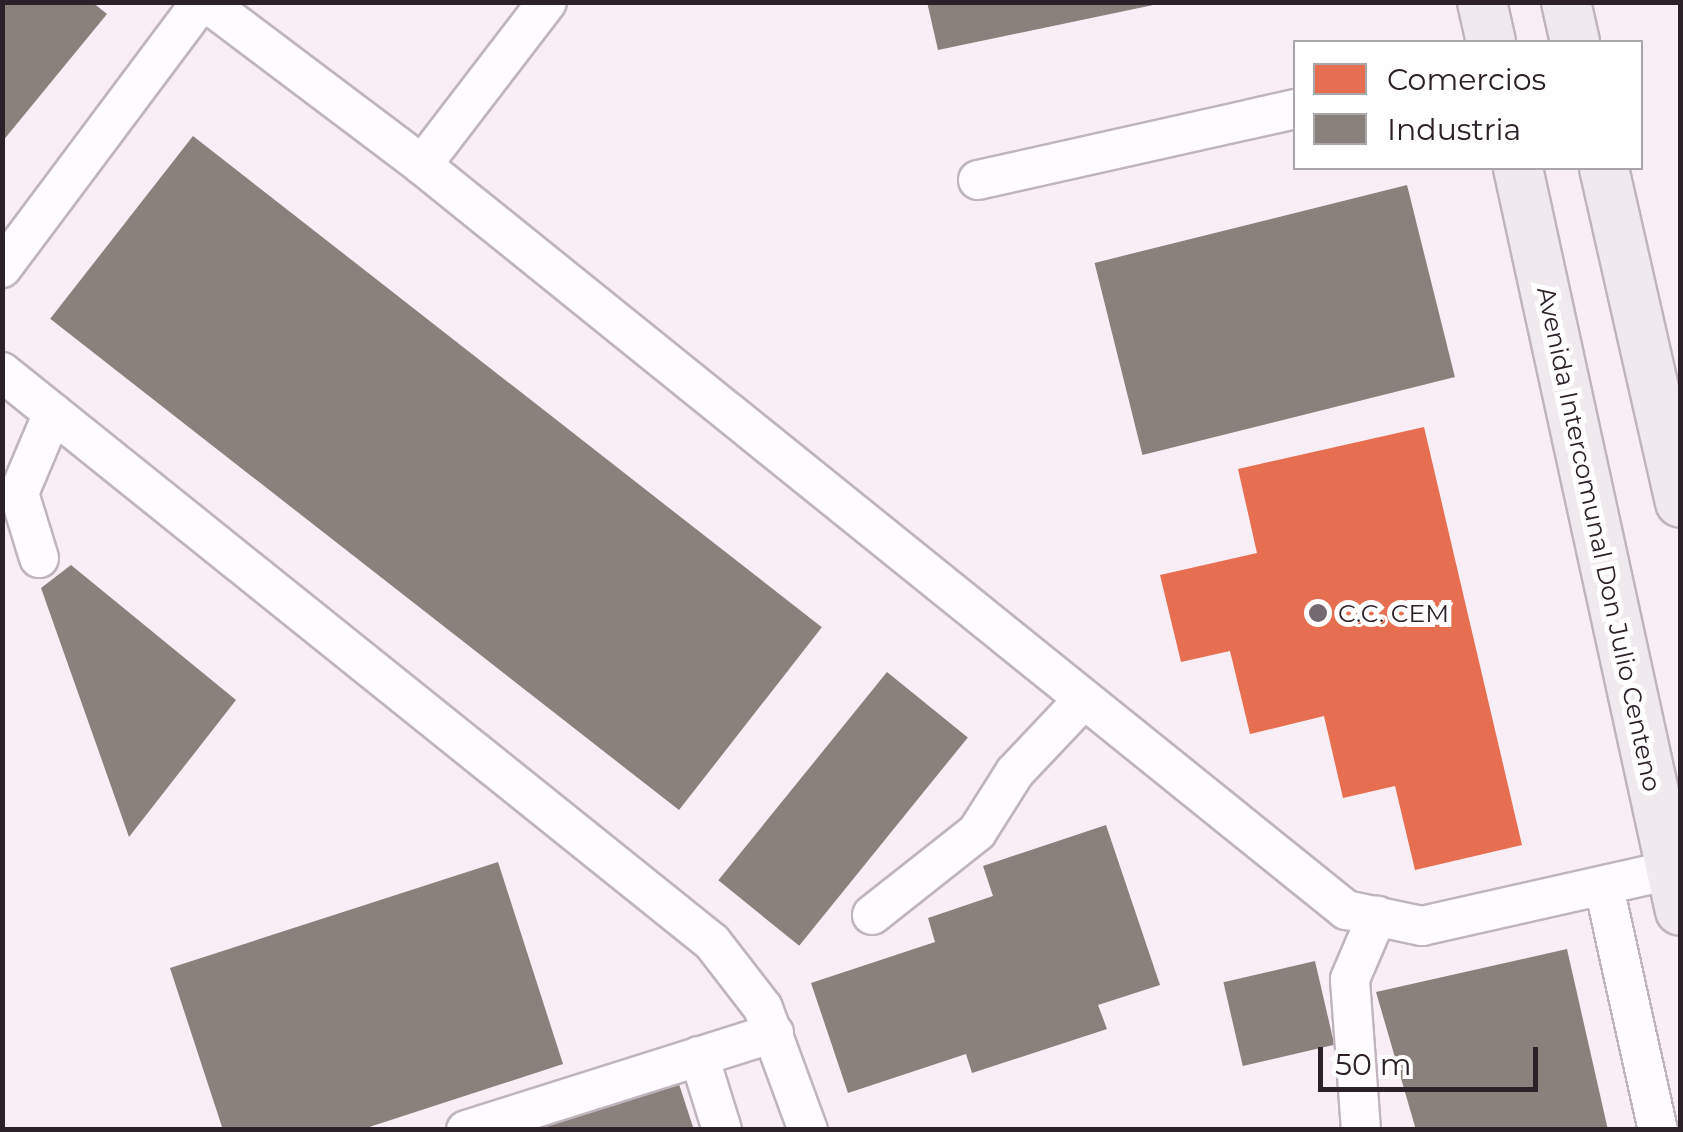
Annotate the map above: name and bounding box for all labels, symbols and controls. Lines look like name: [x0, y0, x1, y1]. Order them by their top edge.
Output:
legend: [1293, 40, 1643, 170]
text: Comercios: [1387, 61, 1546, 98]
text: Industria: [1387, 111, 1521, 148]
street label: Avenida Intercomunal Don Julio Centeno: [1531, 284, 1667, 794]
place label: C.C. CEM: [1338, 598, 1449, 628]
marker: C.C. CEM: [1307, 602, 1329, 624]
scale bar: [1323, 1027, 1543, 1089]
text: 50 m: [1335, 1046, 1412, 1083]

